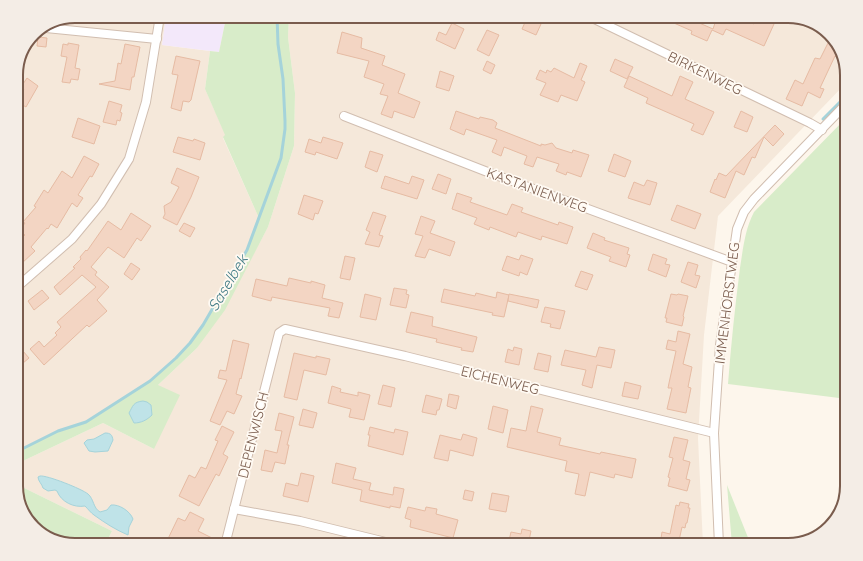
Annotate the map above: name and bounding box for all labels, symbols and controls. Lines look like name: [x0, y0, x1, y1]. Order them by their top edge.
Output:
street label: BIRKENWEG: [665, 47, 745, 99]
street label: KASTANIENWEG: [484, 163, 590, 217]
street label: IMMENHORSTWEG: [711, 241, 743, 365]
water label: Saselbek: [203, 250, 253, 314]
street label: EICHENWEG: [459, 362, 541, 398]
street label: DEPENWISCH: [234, 390, 272, 480]

